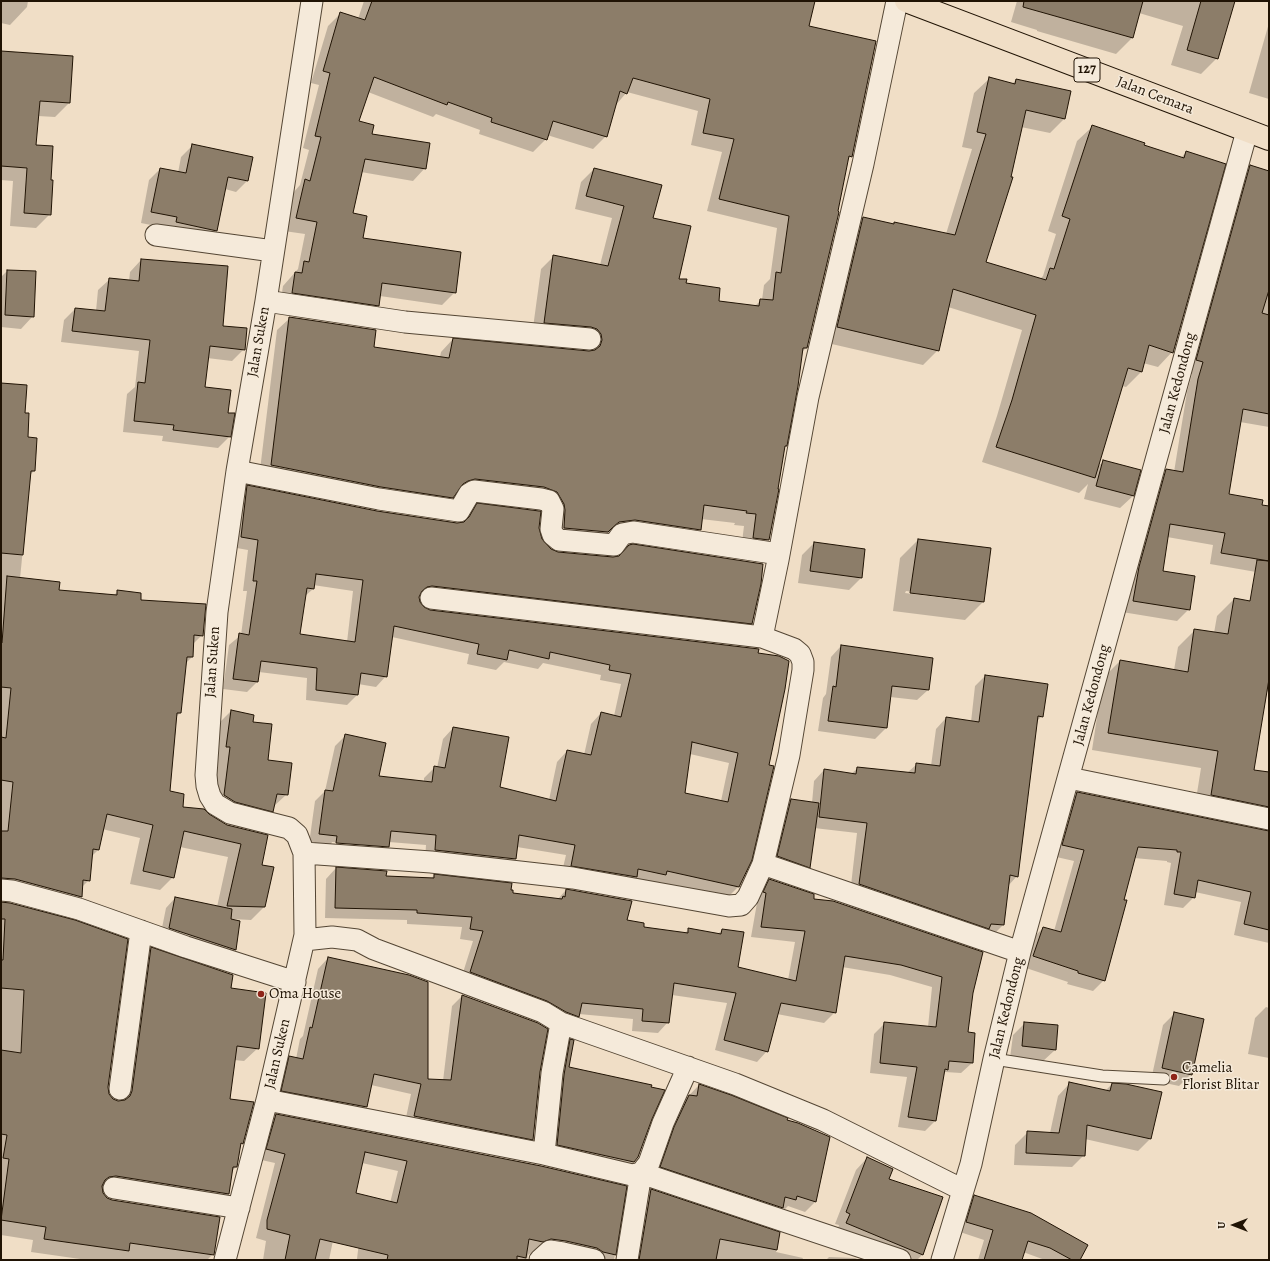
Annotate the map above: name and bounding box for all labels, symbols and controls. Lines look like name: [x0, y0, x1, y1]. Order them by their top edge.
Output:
road number: 127: [1074, 58, 1100, 82]
street label: Jalan Cemara: [1114, 73, 1196, 119]
street label: Jalan Suken: [244, 305, 274, 379]
street label: Jalan Kedondong: [1156, 330, 1200, 436]
street label: Jalan Suken: [202, 626, 224, 698]
street label: Jalan Kedondong: [1070, 642, 1114, 748]
street label: Jalan Kedondong: [986, 955, 1028, 1061]
place label: Oma House: [269, 985, 341, 1003]
marker: Oma House: [256, 989, 266, 999]
street label: Jalan Suken: [261, 1017, 295, 1091]
place label: Camelia Florist Blitar: [1182, 1059, 1259, 1094]
marker: Camelia Florist Blitar: [1169, 1072, 1179, 1082]
north arrow: [1214, 1205, 1254, 1245]
text: U: [1214, 1221, 1229, 1229]

